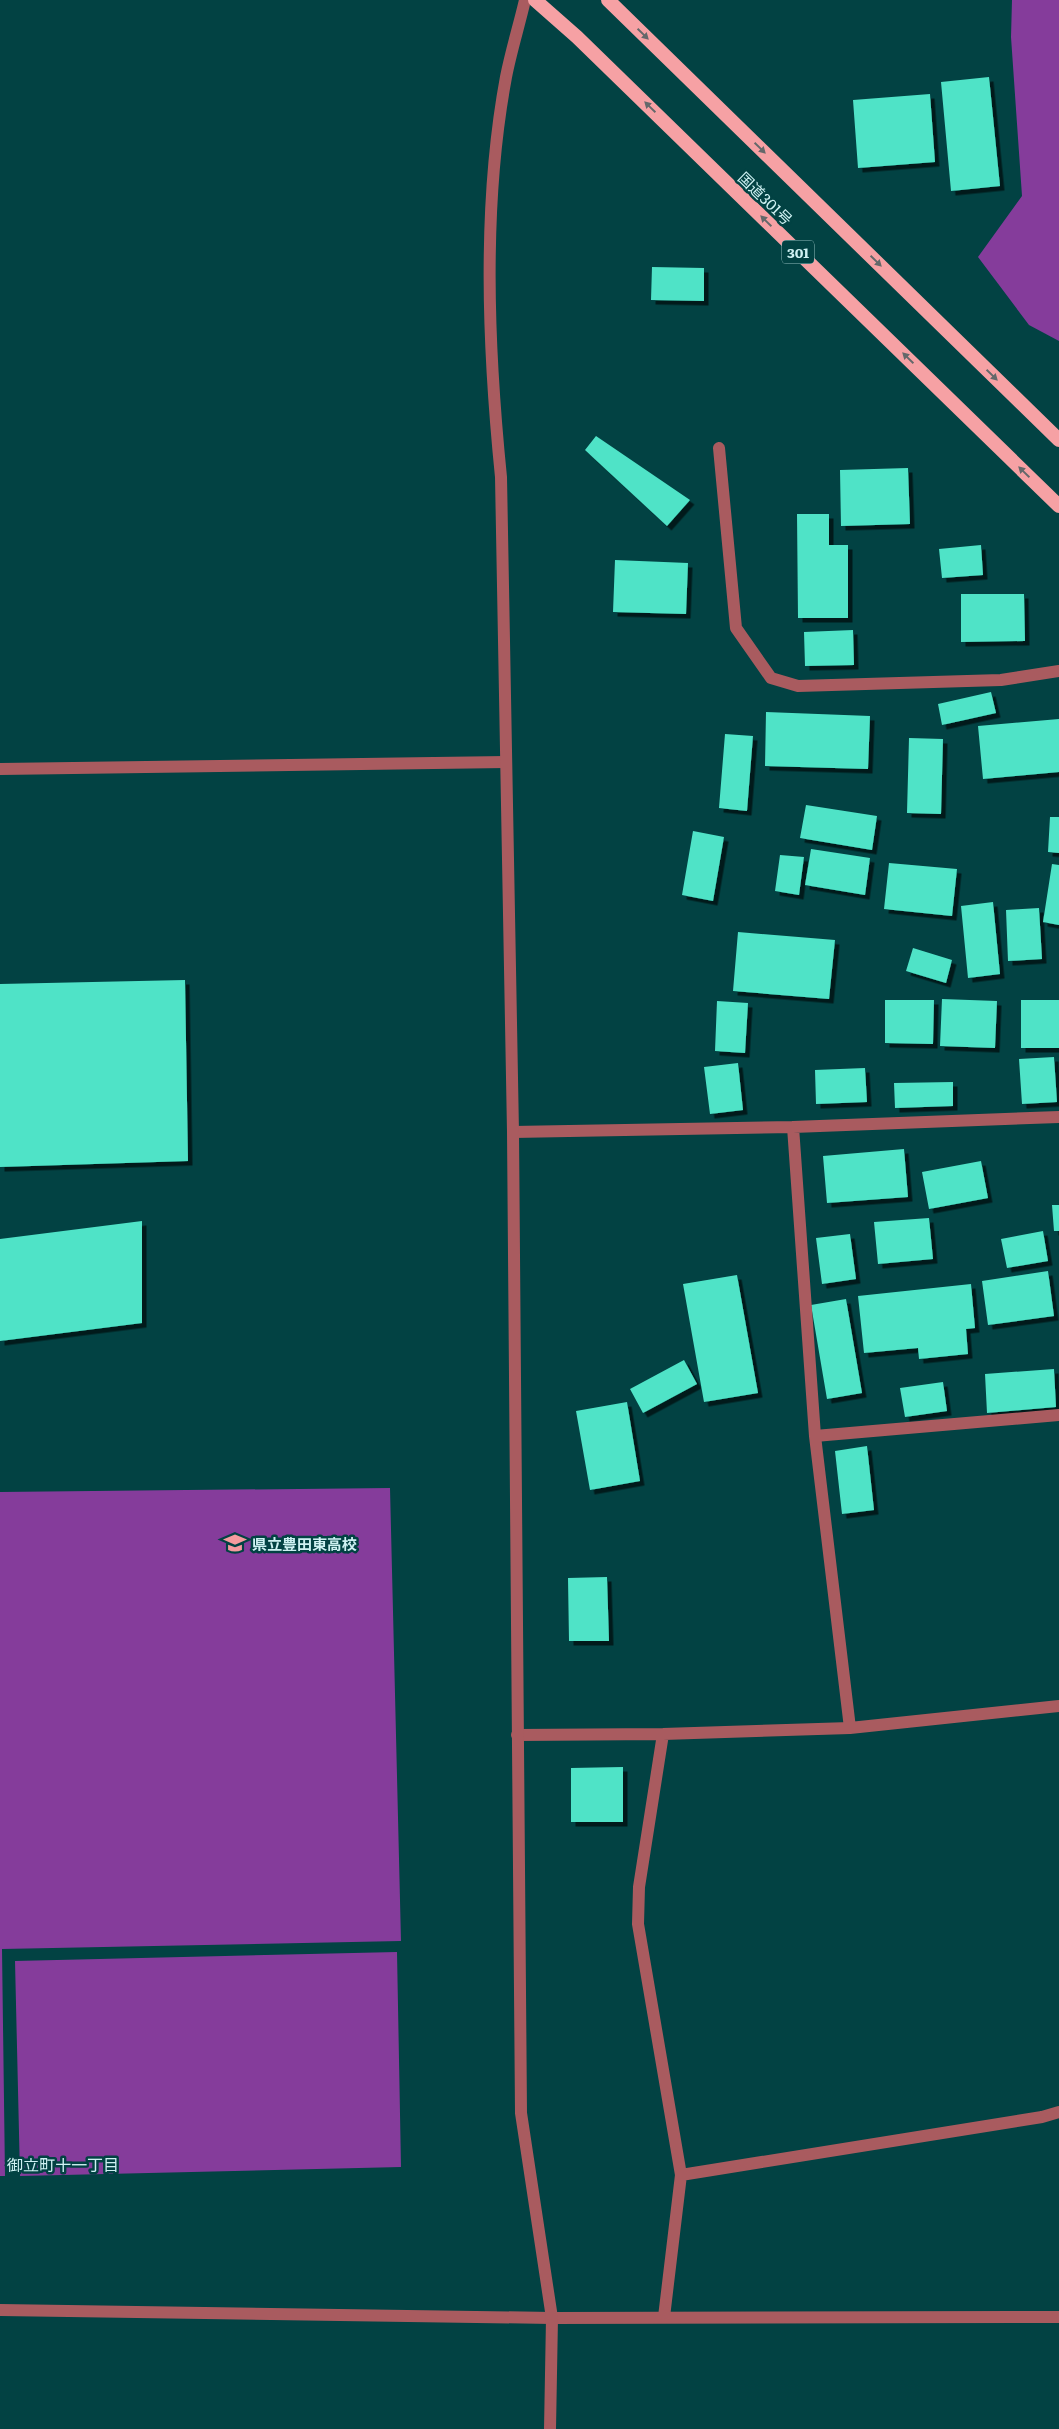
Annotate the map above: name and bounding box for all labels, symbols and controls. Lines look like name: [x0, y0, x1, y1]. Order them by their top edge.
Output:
one-way arrow: [637, 28, 649, 40]
one-way arrow: [644, 101, 656, 113]
one-way arrow: [753, 142, 765, 154]
street label: 国道301号: [734, 166, 798, 230]
one-way arrow: [760, 215, 772, 227]
road number: 301: [782, 240, 814, 264]
one-way arrow: [870, 255, 882, 267]
one-way arrow: [902, 352, 914, 364]
one-way arrow: [986, 369, 998, 381]
one-way arrow: [1018, 466, 1030, 478]
school or university icon: 県立豊田東高校: [222, 1530, 248, 1556]
place label: 県立豊田東高校: [252, 1532, 357, 1555]
district label: 御立町十一丁目: [7, 2152, 119, 2176]

